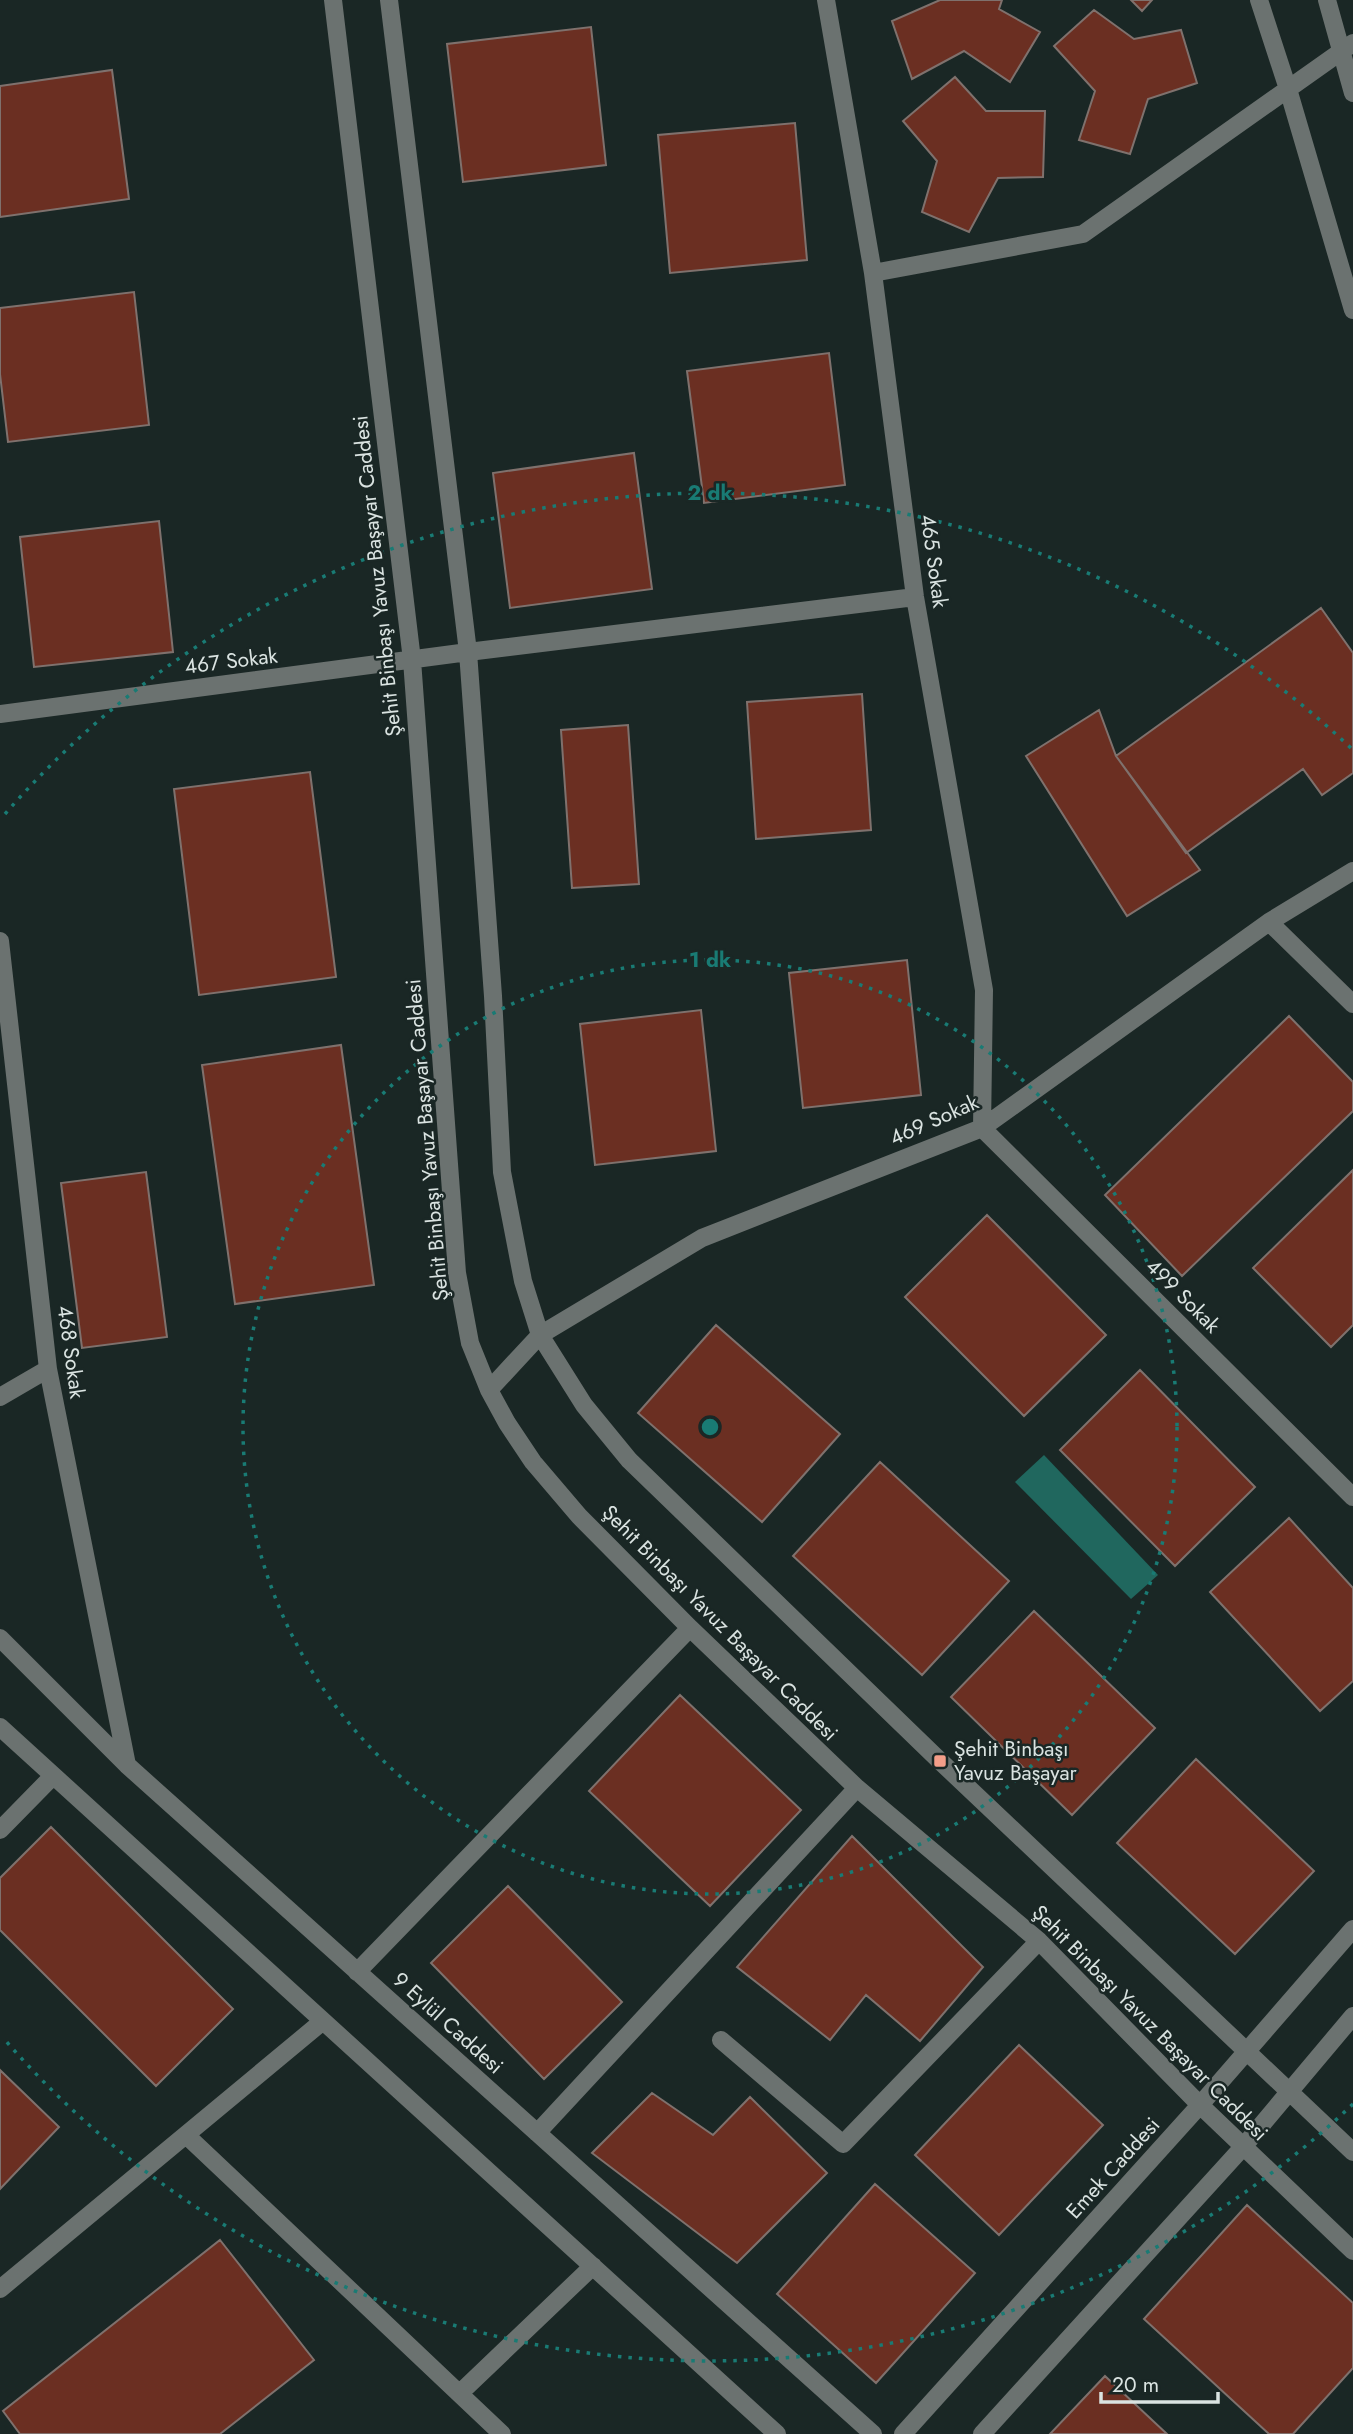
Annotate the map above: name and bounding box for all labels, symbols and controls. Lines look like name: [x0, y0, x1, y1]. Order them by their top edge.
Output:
street label: Şehit Binbaşı Yavuz Başayar Caddesi: [345, 414, 409, 738]
text: 2 dk: [687, 478, 733, 508]
street label: 465 Sokak: [913, 512, 956, 610]
street label: 467 Sokak: [183, 640, 280, 682]
text: 1 dk: [689, 945, 731, 975]
street label: Şehit Binbaşı Yavuz Başayar Caddesi: [398, 978, 456, 1302]
street label: 469 Sokak: [885, 1087, 984, 1153]
street label: 499 Sokak: [1139, 1252, 1227, 1340]
street label: 468 Sokak: [50, 1304, 92, 1401]
centre of rings: [698, 1415, 722, 1439]
street label: Şehit Binbaşı Yavuz Başayar Caddesi: [595, 1498, 845, 1748]
place label: Şehit Binbaşı Yavuz Başayar: [954, 1734, 1078, 1788]
marker: Şehit Binbaşı Yavuz Başayar: [932, 1753, 948, 1769]
street label: Şehit Binbaşı Yavuz Başayar Caddesi: [1025, 1898, 1275, 2148]
street label: 9 Eylül Caddesi: [386, 1965, 510, 2081]
street label: Emek Caddesi: [1059, 2111, 1167, 2225]
scale bar: [1101, 2360, 1218, 2404]
text: 20 m: [1112, 2370, 1159, 2400]

